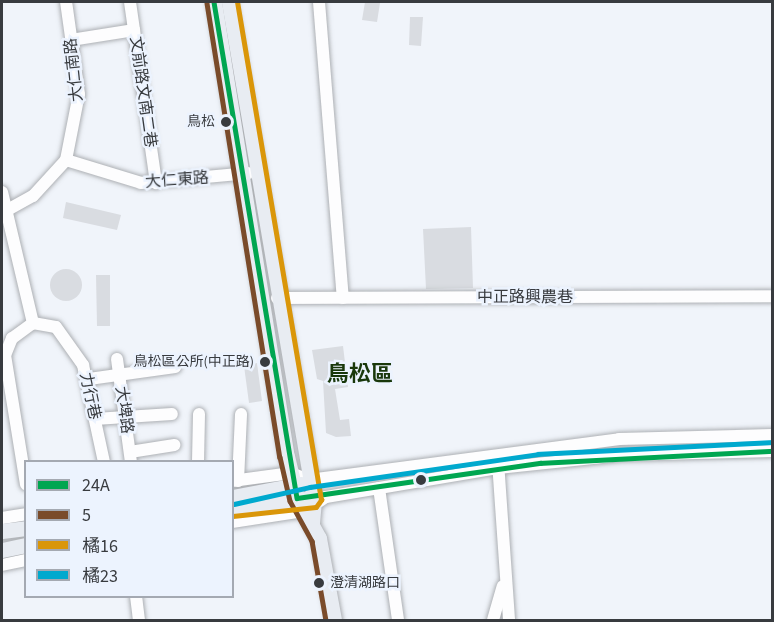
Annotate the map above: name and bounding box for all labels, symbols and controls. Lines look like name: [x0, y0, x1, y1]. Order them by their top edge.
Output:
street label: 文前路文南二巷: [126, 35, 160, 149]
street label: 大仁南路: [61, 37, 87, 103]
place label: 鳥松: [187, 114, 215, 130]
marker: 鳥松: [220, 116, 232, 128]
street label: 大仁東路: [144, 168, 210, 192]
street label: 中正路興農巷: [477, 287, 573, 307]
place label: 鳥松區公所(中正路): [134, 354, 254, 370]
marker: 鳥松區公所(中正路): [259, 356, 271, 368]
district label: 鳥松區: [327, 362, 393, 388]
street label: 力行巷: [76, 371, 104, 421]
street label: 大埤路: [111, 385, 137, 435]
legend: [24, 460, 234, 598]
text: 24A: [82, 473, 110, 498]
unlabelled marker: [415, 474, 427, 486]
text: 5: [82, 503, 91, 528]
text: 橘16: [82, 534, 118, 559]
text: 橘23: [82, 564, 118, 589]
place label: 澄清湖路口: [330, 575, 400, 591]
marker: 澄清湖路口: [313, 577, 325, 589]

